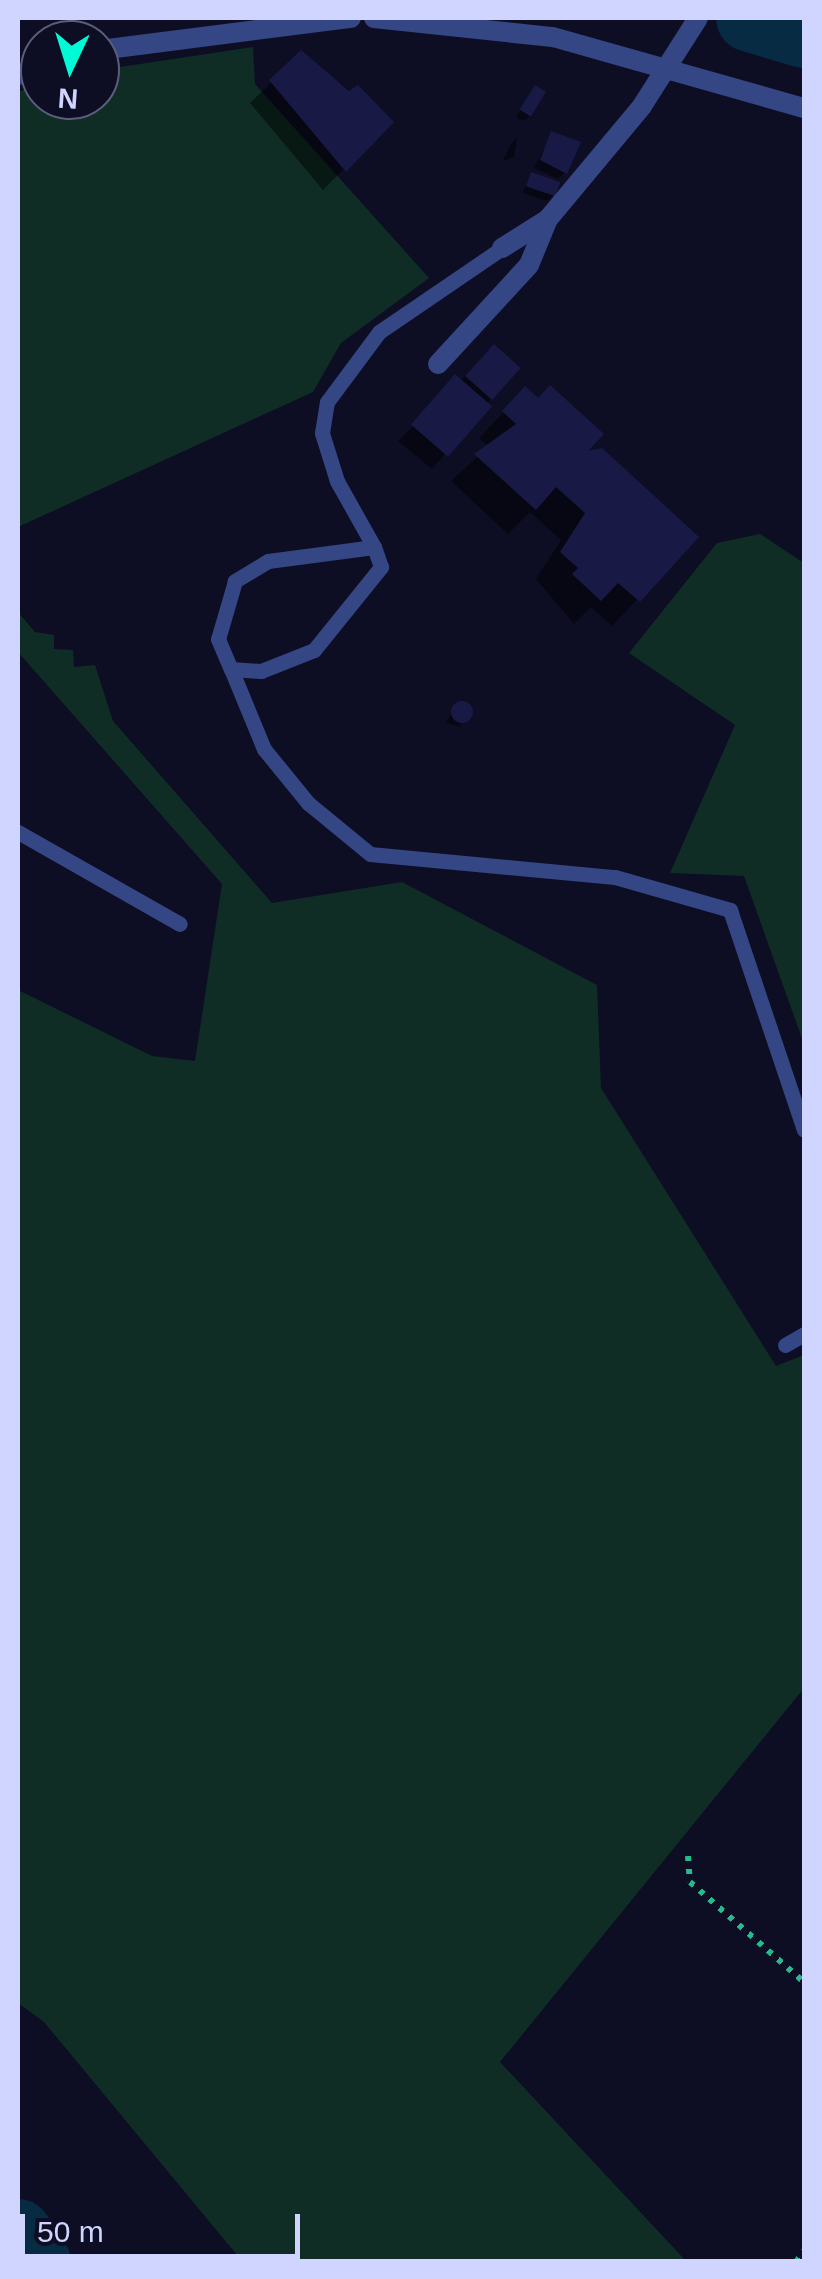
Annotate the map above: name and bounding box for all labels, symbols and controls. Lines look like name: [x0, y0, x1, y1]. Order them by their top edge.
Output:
north arrow: [20, 20, 120, 120]
text: N: [57, 82, 79, 115]
scale bar: [25, 2194, 305, 2256]
text: 50 m: [37, 2215, 104, 2248]

